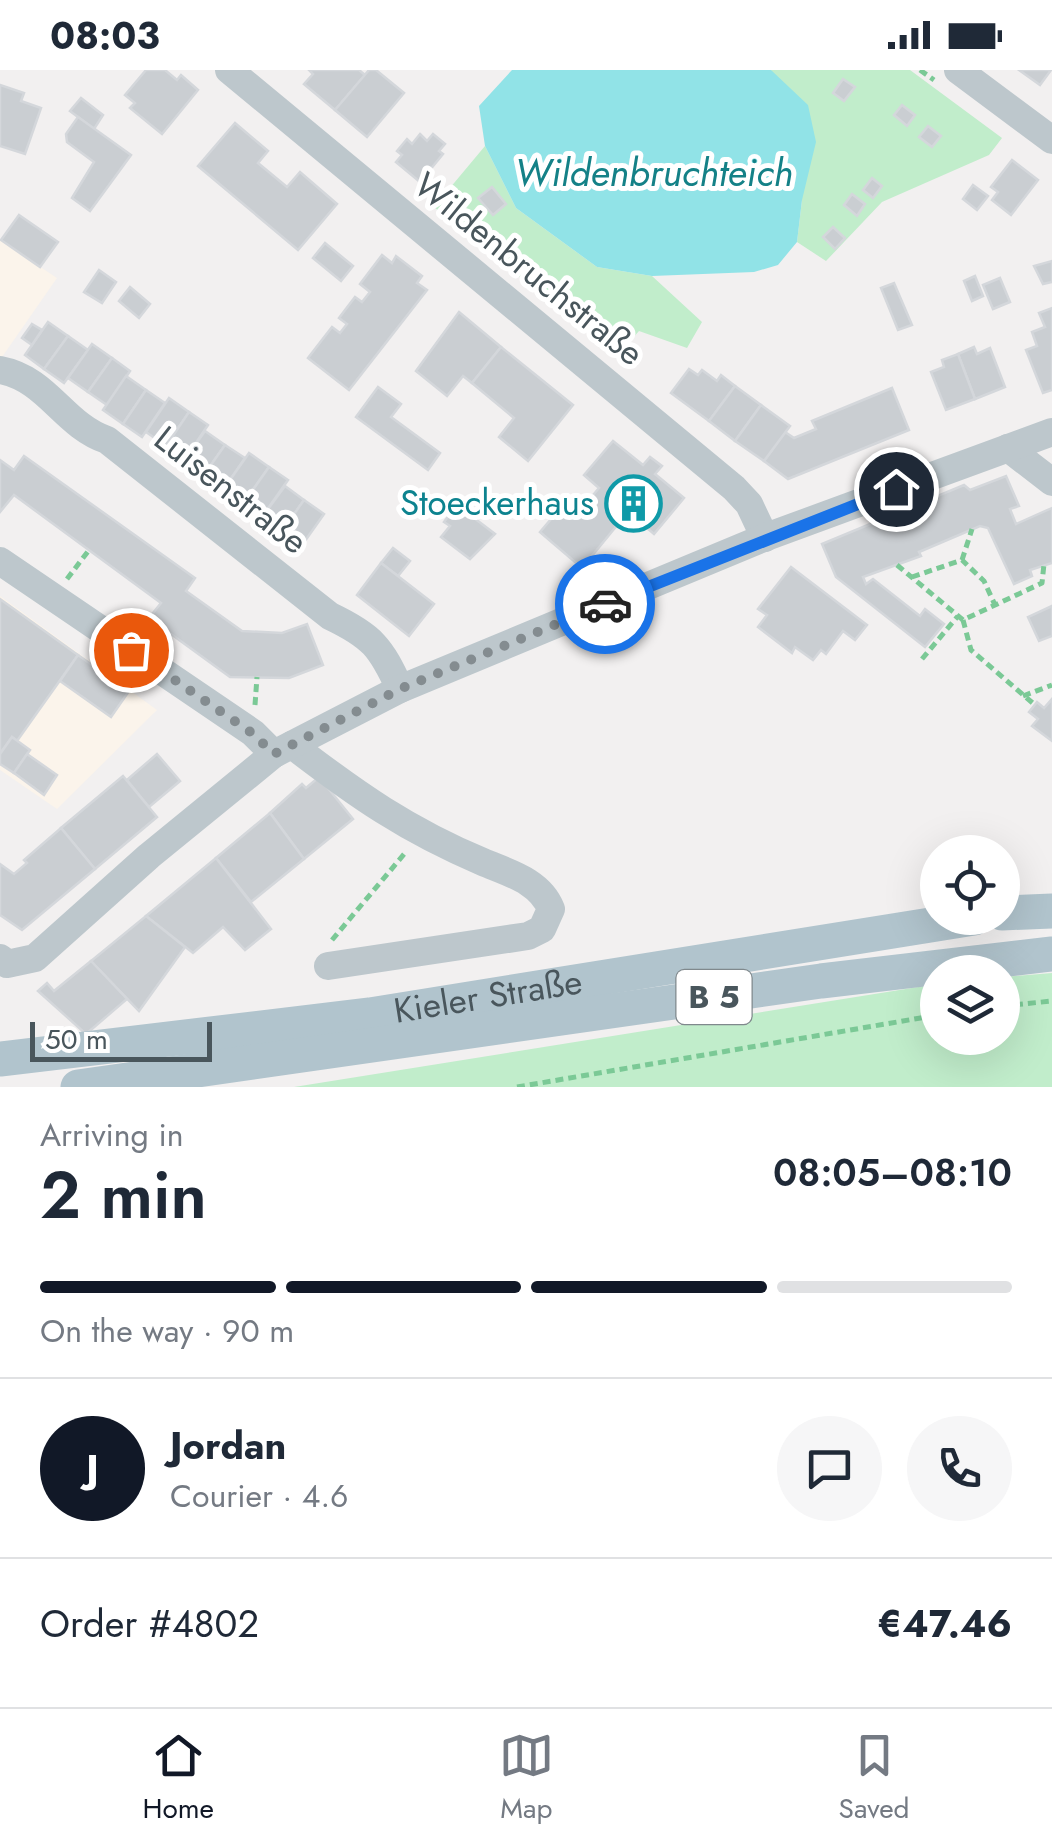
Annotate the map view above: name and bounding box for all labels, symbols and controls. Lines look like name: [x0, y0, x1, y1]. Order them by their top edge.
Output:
text: 08:03: [50, 8, 160, 63]
water label: Wildenbruchteich: [515, 145, 793, 200]
street label: Wildenbruchstraße: [403, 161, 655, 377]
street label: Luisenstraße: [144, 414, 318, 566]
pin: [854, 447, 939, 532]
icon: home: [869, 462, 924, 517]
building icon: Stoeckerhaus: [603, 473, 663, 533]
place label: Stoeckerhaus: [400, 478, 594, 528]
courier: [555, 554, 655, 654]
icon: car: [578, 577, 633, 632]
pin: [89, 608, 174, 693]
icon: bag: [104, 623, 159, 678]
map controls: [920, 835, 1020, 1055]
button: locate: [920, 835, 1020, 935]
button: layers: [920, 955, 1020, 1055]
street label: Kieler Straße: [390, 956, 586, 1036]
road number: B 5: [676, 970, 752, 1024]
scale bar: [30, 1017, 212, 1061]
text: 50 m: [45, 1019, 108, 1060]
text: Arriving in: [40, 1112, 184, 1158]
text: 08:05–08:10: [773, 1145, 1012, 1200]
text: 2 min: [40, 1148, 207, 1242]
text: On the way · 90 m: [40, 1308, 294, 1354]
button: chat: [777, 1416, 882, 1521]
button: phone: [907, 1416, 1012, 1521]
text: Jordan: [170, 1418, 286, 1473]
text: J: [86, 1441, 99, 1496]
text: Courier · 4.6: [170, 1473, 348, 1519]
text: Order #4802: [40, 1596, 259, 1651]
text: €47.46: [877, 1596, 1012, 1651]
tab: Home: [142, 1728, 214, 1829]
tab: Map: [499, 1728, 554, 1829]
tab: Saved: [839, 1728, 910, 1829]

